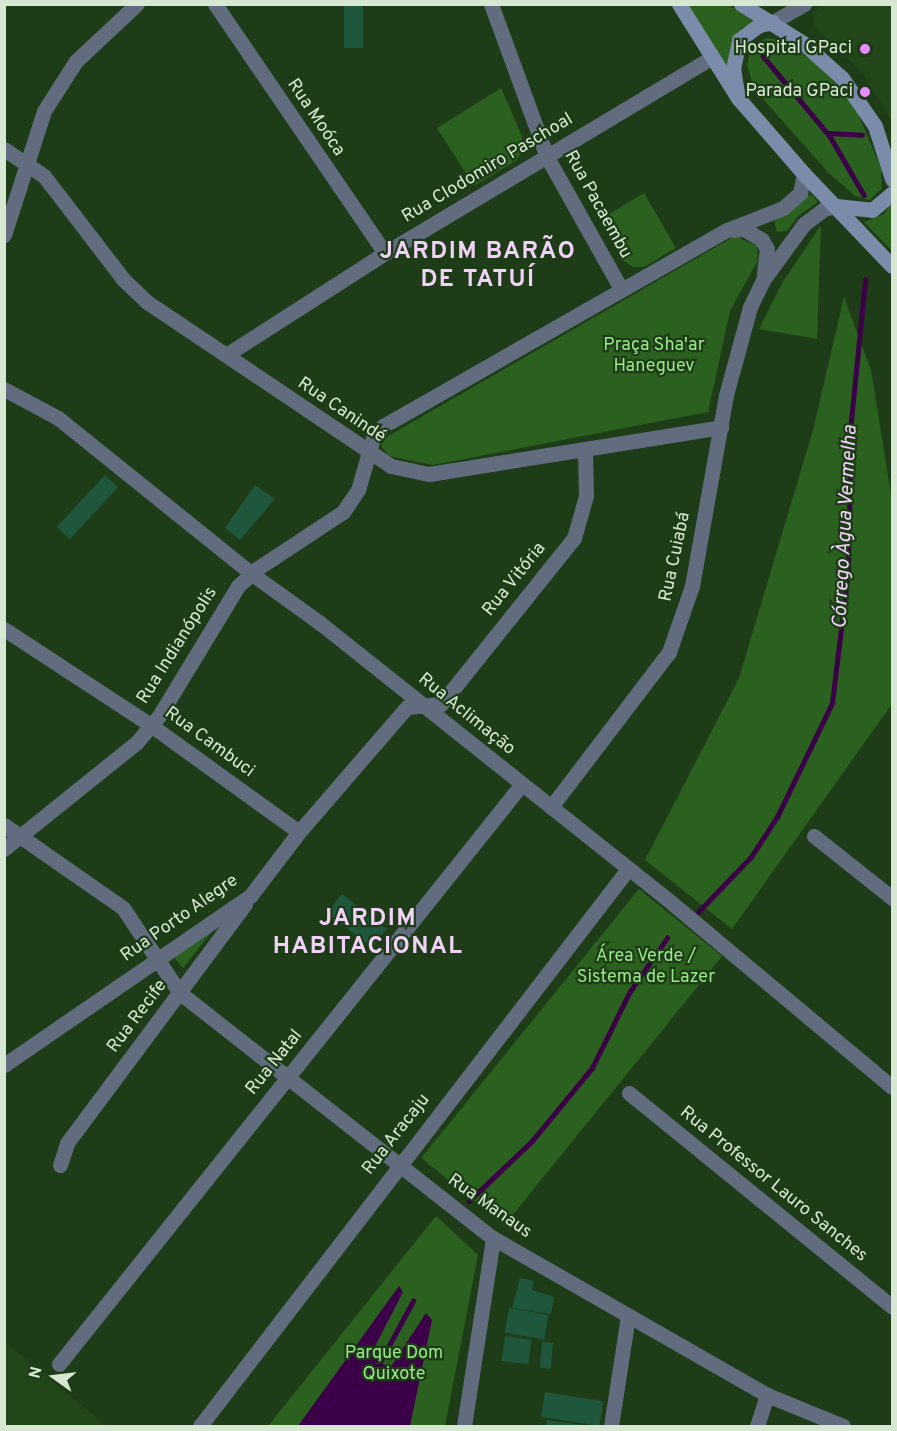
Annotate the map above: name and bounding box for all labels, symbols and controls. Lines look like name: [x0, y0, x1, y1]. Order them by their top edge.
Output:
place label: Hospital GPaci: [735, 38, 852, 60]
marker: Hospital GPaci: [856, 40, 874, 58]
street label: Rua Moóca: [281, 75, 349, 161]
place label: Parada GPaci: [745, 81, 853, 103]
marker: Parada GPaci: [858, 85, 872, 99]
street label: Rua Clodomiro Paschoal: [399, 109, 577, 229]
street label: Rua Pacaembu: [558, 147, 636, 263]
district label: JARDIM BARÃO DE TATUÍ: [380, 239, 576, 295]
park label: Praça Sha'ar Haneguev: [603, 336, 705, 378]
street label: Rua Canindé: [293, 374, 389, 448]
water label: Córrego Àgua Vermelha: [829, 424, 863, 630]
street label: Rua Cuiabá: [656, 510, 696, 604]
street label: Rua Vitória: [478, 538, 552, 622]
street label: Rua Indianópolis: [133, 583, 223, 709]
street label: Rua Aclimação: [413, 669, 519, 761]
street label: Rua Cambuci: [160, 703, 258, 783]
street label: Rua Porto Alegre: [117, 870, 243, 968]
district label: JARDIM HABITACIONAL: [273, 906, 463, 962]
park label: Área Verde / Sistema de Lazer: [577, 947, 715, 990]
street label: Rua Recife: [104, 976, 172, 1058]
street label: Rua Natal: [242, 1026, 308, 1100]
street label: Rua Aracaju: [358, 1090, 436, 1180]
street label: Rua Professor Lauro Sanches: [675, 1103, 871, 1267]
street label: Rua Manaus: [443, 1170, 535, 1244]
park label: Parque Dom Quixote: [345, 1344, 443, 1386]
north arrow: [24, 1347, 84, 1407]
text: N: [25, 1365, 48, 1381]

